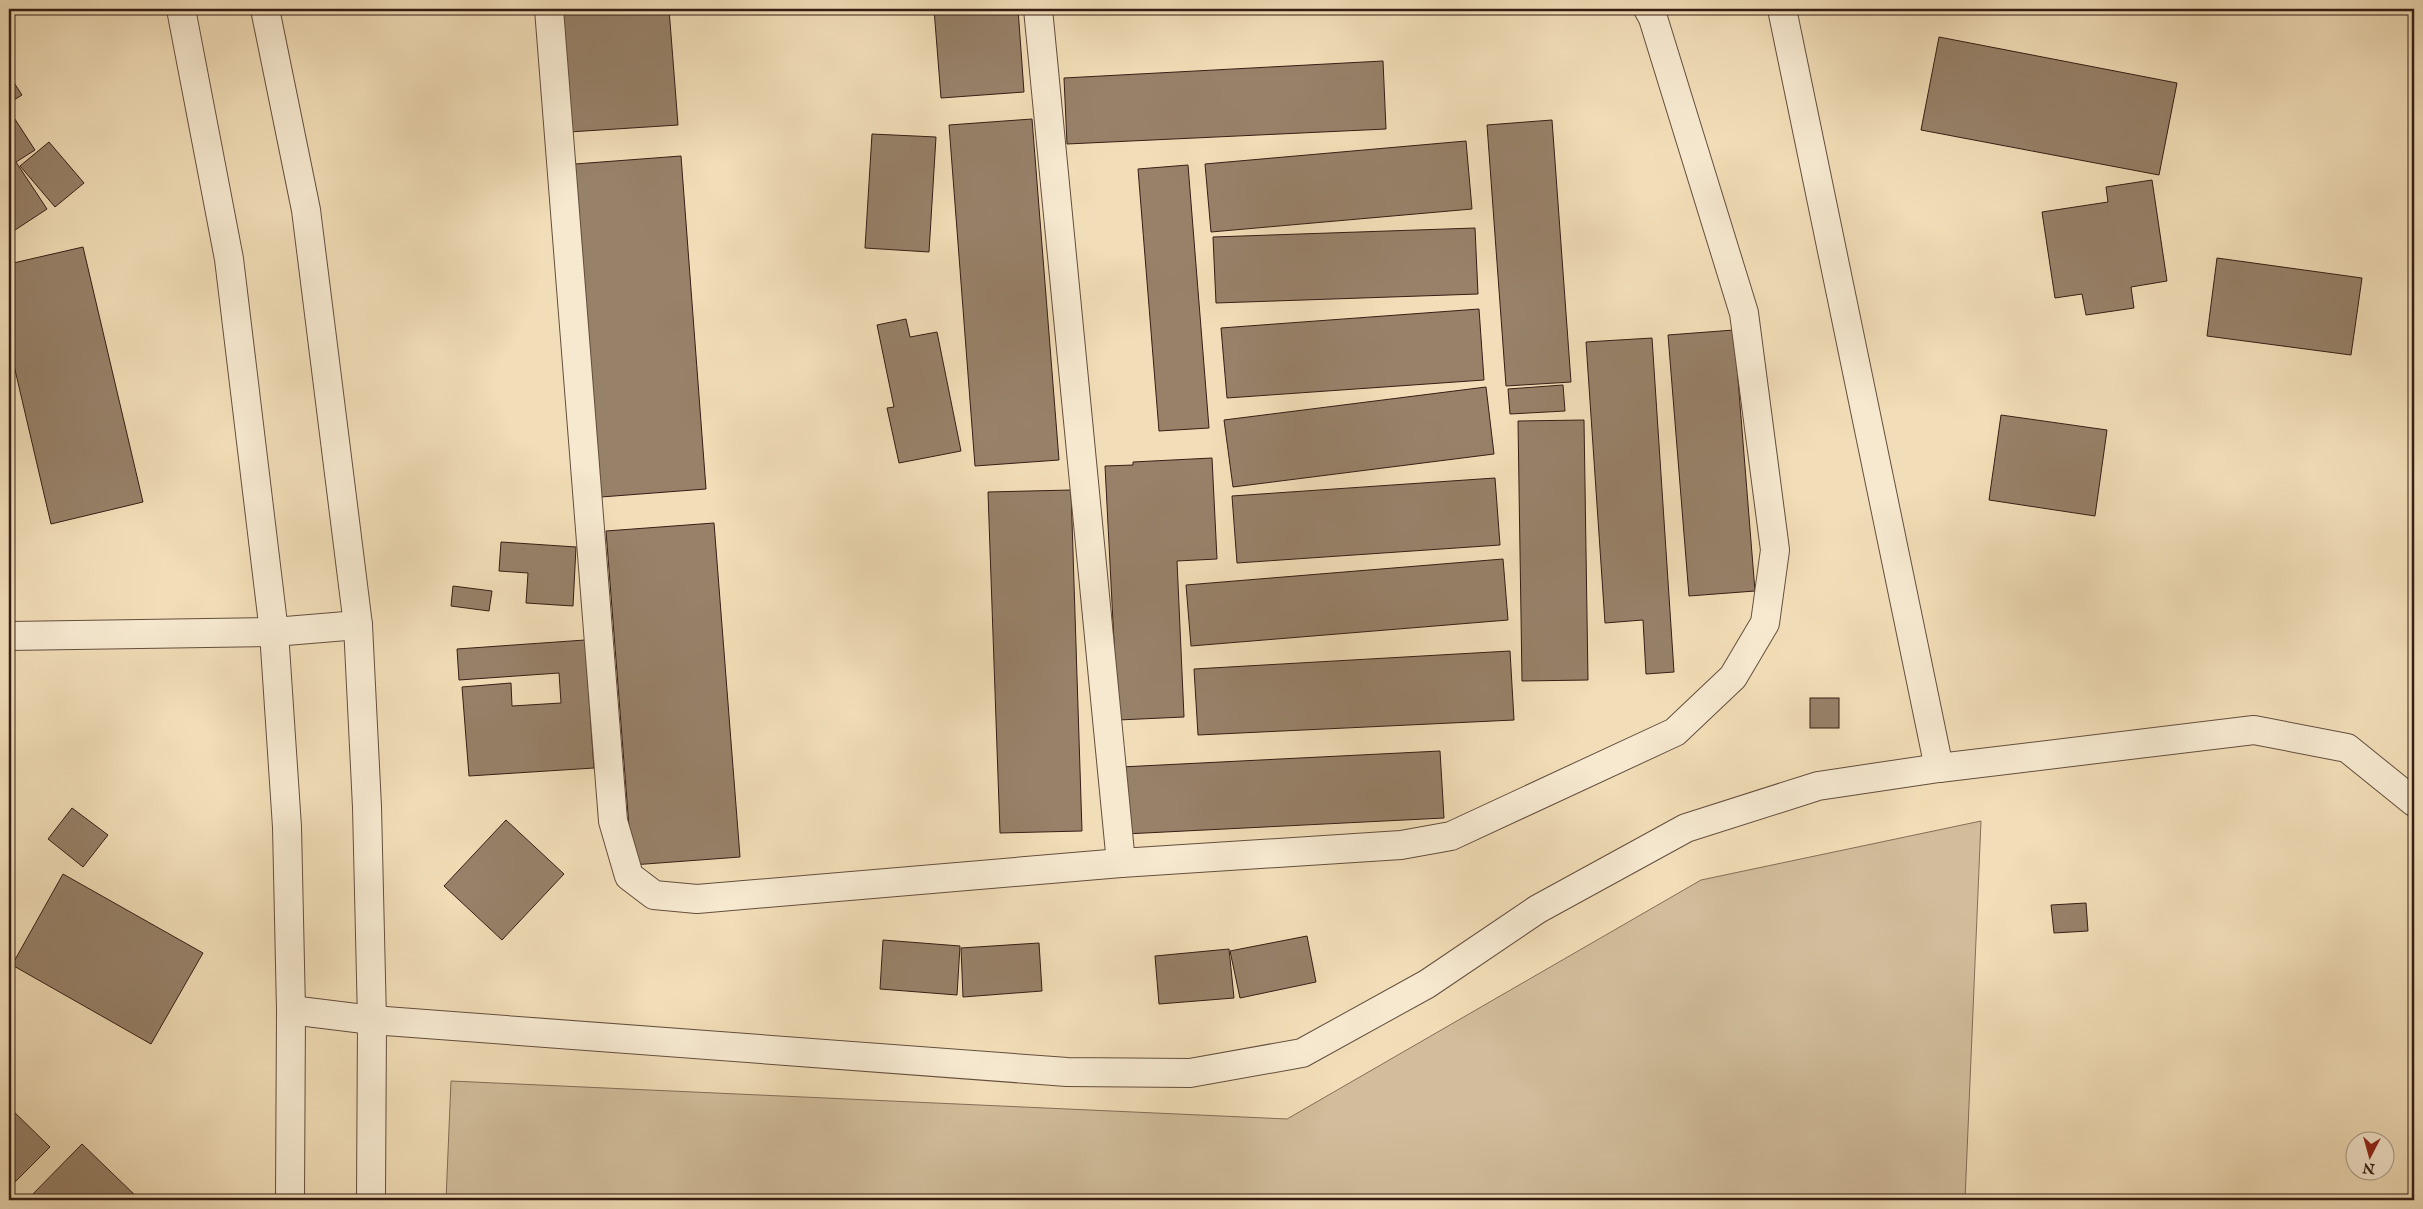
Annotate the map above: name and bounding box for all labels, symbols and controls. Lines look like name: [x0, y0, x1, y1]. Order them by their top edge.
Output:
north arrow: [2346, 1132, 2396, 1182]
text: N: [2362, 1158, 2377, 1178]

